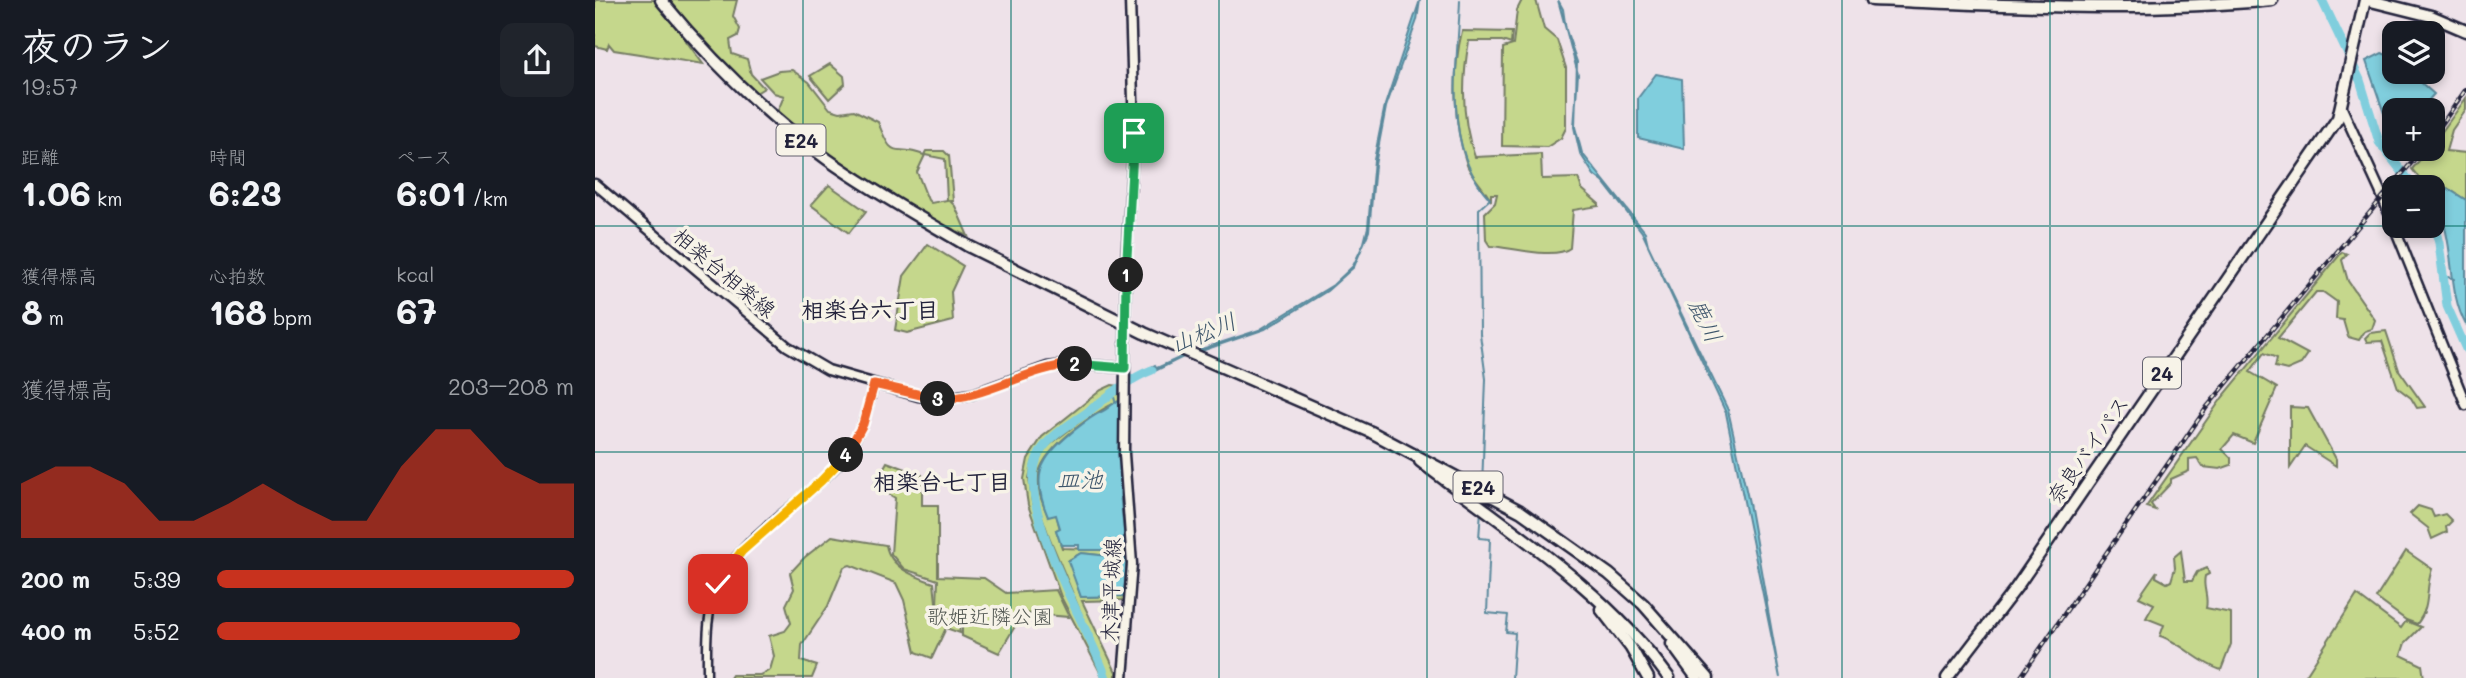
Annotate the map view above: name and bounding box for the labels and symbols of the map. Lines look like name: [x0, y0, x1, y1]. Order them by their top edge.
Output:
pin: [1104, 103, 1164, 163]
road number: E24: [777, 124, 825, 156]
street label: 相楽台相楽線: [668, 221, 782, 323]
pin: 1: [1109, 258, 1143, 292]
water label: 鹿川: [1682, 293, 1730, 347]
district label: 相楽台六丁目: [801, 294, 939, 324]
water label: 山松川: [1165, 305, 1241, 359]
pin: 2: [1057, 346, 1093, 382]
road number: 24: [2143, 358, 2181, 388]
pin: 3: [921, 382, 955, 416]
street label: 奈良バイパス: [2040, 390, 2134, 508]
pin: 4: [828, 438, 863, 472]
water label: 皿池: [1057, 464, 1104, 494]
district label: 相楽台七丁目: [873, 466, 1011, 496]
road number: E24: [1453, 472, 1503, 502]
street label: 木津平城線: [1095, 537, 1125, 643]
pin: [688, 554, 748, 614]
park label: 歌姫近隣公園: [927, 602, 1053, 629]

